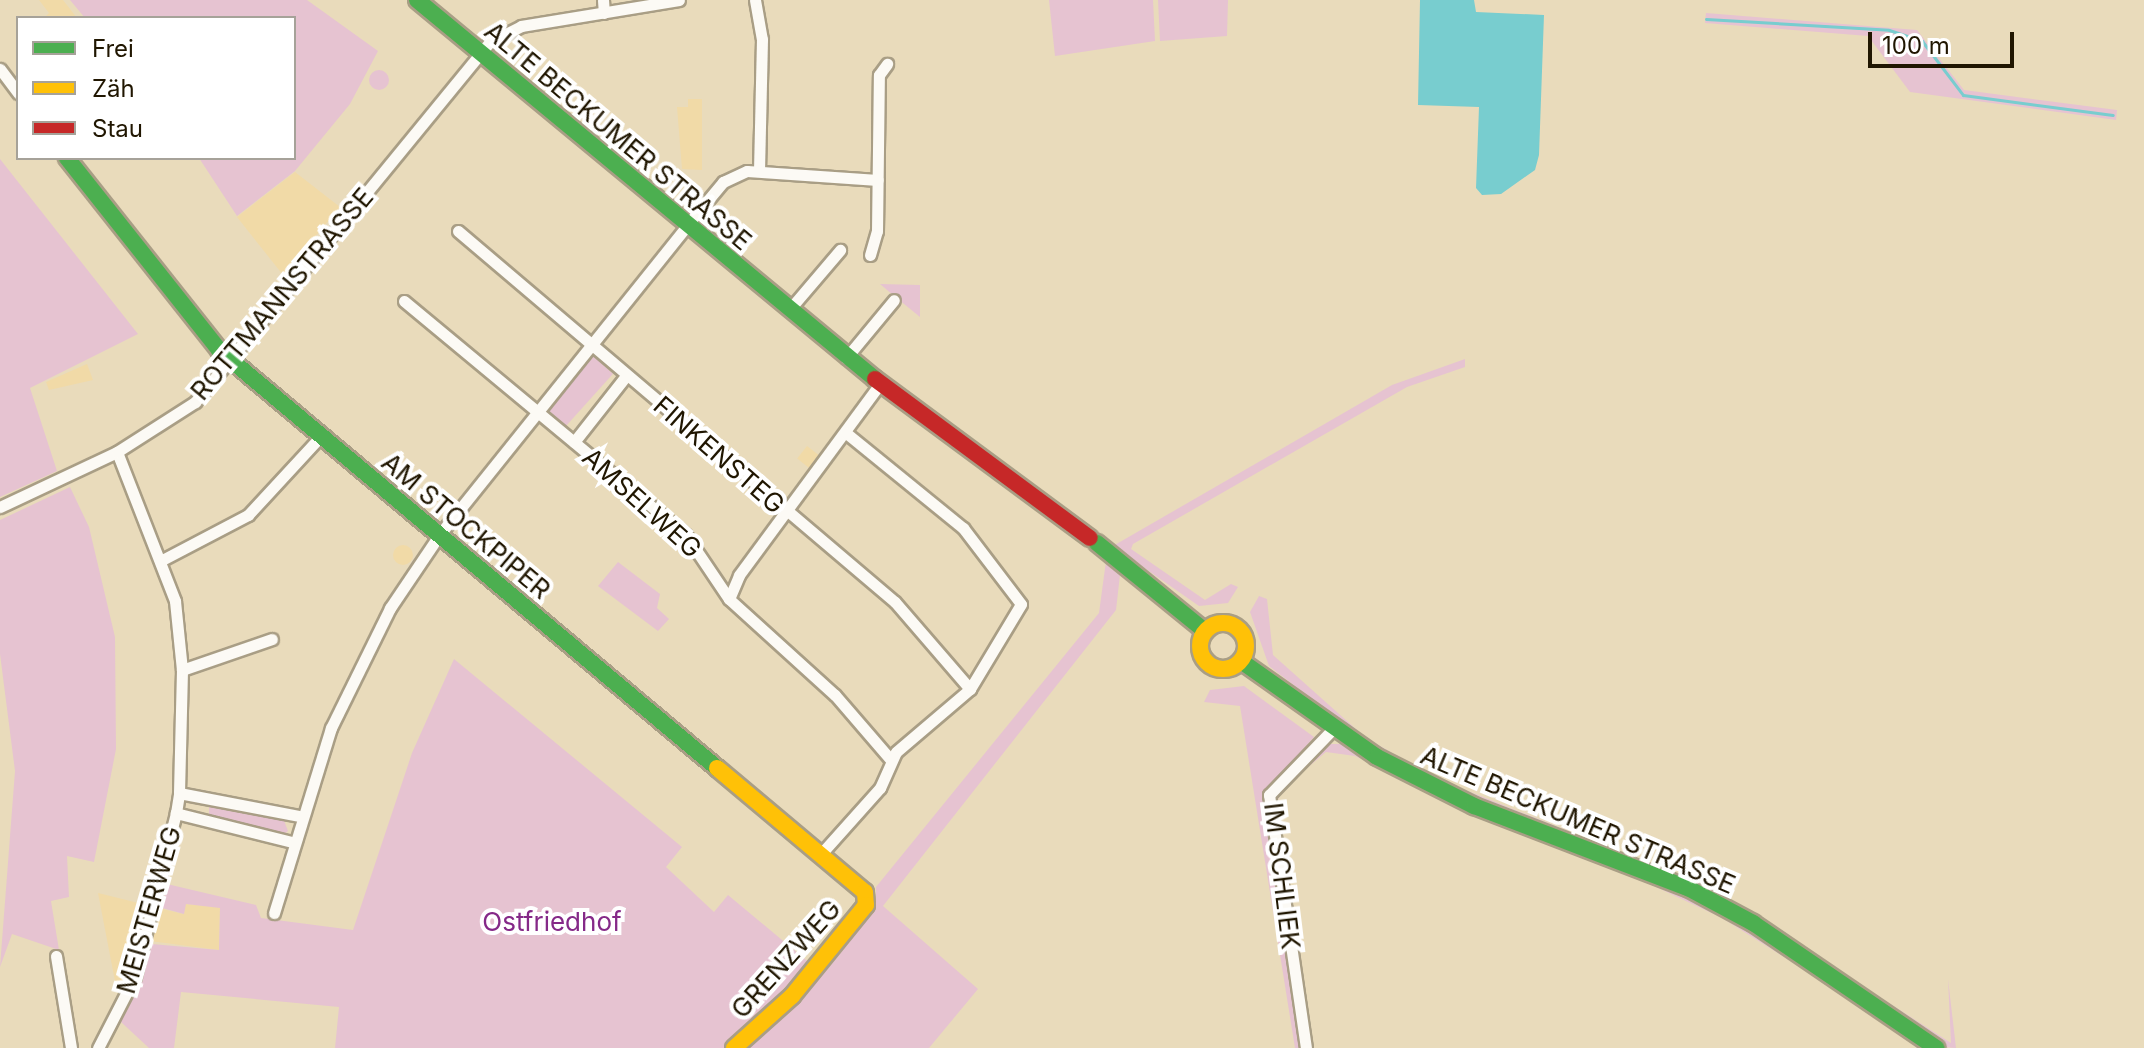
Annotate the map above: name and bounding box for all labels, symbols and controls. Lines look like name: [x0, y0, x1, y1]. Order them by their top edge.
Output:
street label: ALTE BECKUMER STRASSE: [478, 15, 758, 257]
legend: [16, 16, 296, 160]
scale bar: [1872, 16, 2018, 66]
text: 100 m: [1882, 31, 1950, 60]
text: Frei: [92, 34, 134, 63]
text: Zäh: [92, 74, 135, 103]
text: Stau: [92, 114, 143, 143]
street label: ROTTMANNSTRASSE: [184, 182, 380, 406]
street label: FINKENSTEG: [647, 390, 791, 520]
street label: AMSELWEG: [576, 442, 708, 564]
street label: AM STOCKPIPER: [375, 446, 557, 606]
street label: ALTE BECKUMER STRASSE: [1416, 739, 1740, 901]
street label: IM SCHLIEK: [1258, 801, 1306, 951]
street label: MEISTERWEG: [110, 823, 188, 997]
street label: GRENZWEG: [725, 893, 847, 1025]
park label: Ostfriedhof: [482, 906, 622, 938]

